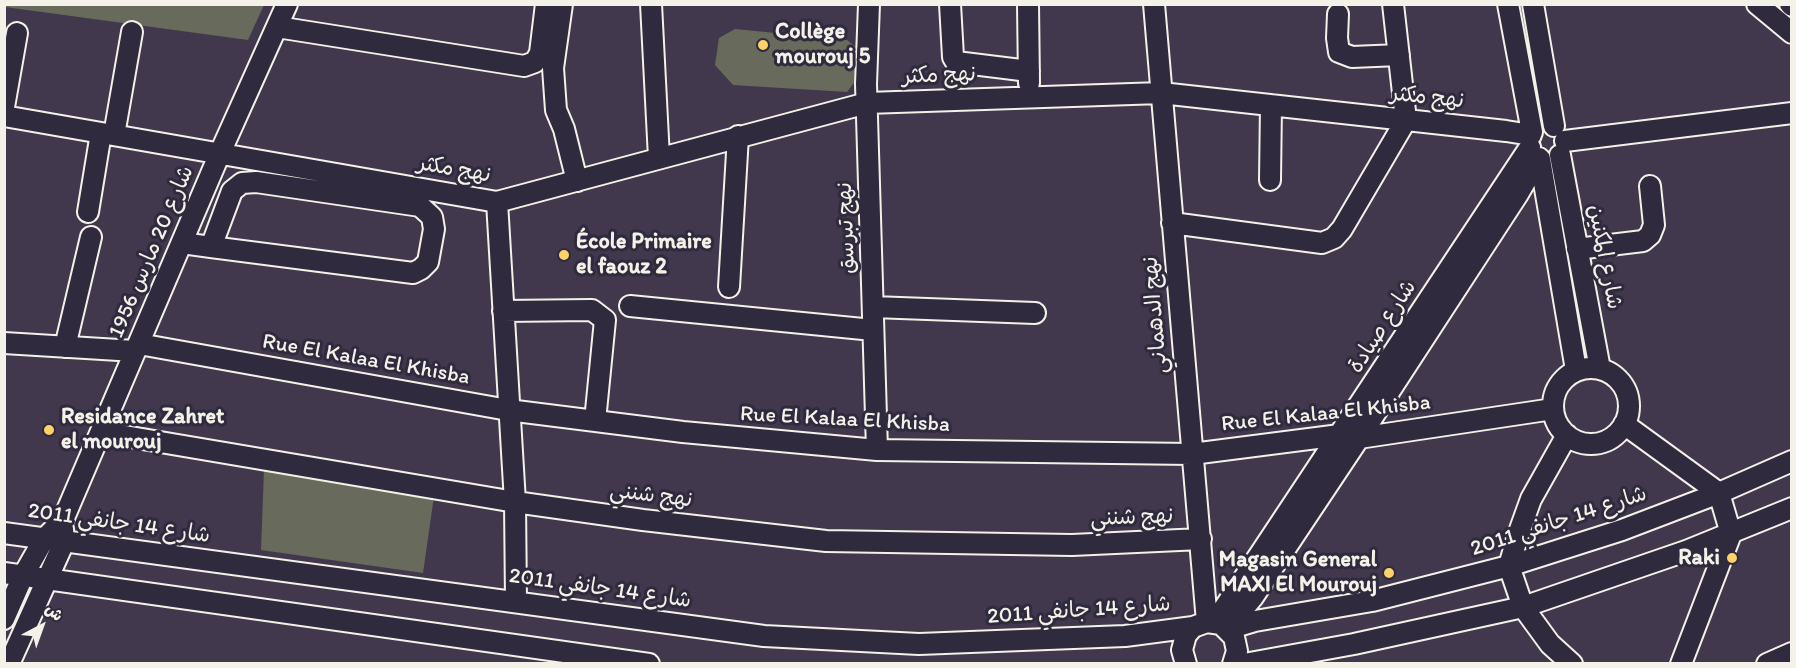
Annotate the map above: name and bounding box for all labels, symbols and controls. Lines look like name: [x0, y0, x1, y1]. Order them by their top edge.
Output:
place label: Collège mourouj 5: [775, 19, 870, 70]
marker: Collège mourouj 5: [756, 38, 770, 52]
street label: نهج مكثر: [901, 62, 977, 90]
street label: نهج مكثر: [1389, 81, 1465, 115]
street label: نهج مكثر: [415, 151, 493, 189]
street label: شارع 20 مارس 1956: [104, 162, 200, 342]
street label: نهج تبرسق: [832, 182, 862, 274]
street label: شارع المكنين: [1581, 202, 1627, 312]
place label: École Primaire el faouz 2: [576, 229, 712, 280]
marker: École Primaire el faouz 2: [557, 248, 571, 262]
street label: نهج الدهماني: [1138, 255, 1174, 375]
street label: شارع صيادة: [1343, 275, 1423, 379]
street label: Rue El Kalaa El Khisba: [260, 329, 472, 391]
street label: Rue El Kalaa El Khisba: [1220, 390, 1432, 438]
street label: Rue El Kalaa El Khisba: [739, 401, 951, 439]
place label: Residance Zahret el mourouj: [61, 404, 224, 456]
marker: Residance Zahret el mourouj: [42, 423, 56, 437]
street label: نهج شنني: [608, 478, 694, 514]
street label: شارع 14 جانفي 2011: [1468, 481, 1650, 563]
street label: شارع 14 جانفي 2011: [26, 498, 212, 550]
street label: نهج شنني: [1090, 503, 1174, 533]
place label: Raki: [1678, 545, 1720, 571]
place label: Magasin General MAXI El Mourouj: [1219, 547, 1377, 598]
marker: Raki: [1725, 551, 1739, 565]
street label: شارع 14 جانفي 2011: [507, 563, 693, 615]
marker: Magasin General MAXI El Mourouj: [1382, 566, 1396, 580]
street label: شارع 14 جانفي 2011: [986, 591, 1172, 631]
north arrow: [12, 596, 72, 656]
text: ش: [41, 599, 67, 625]

